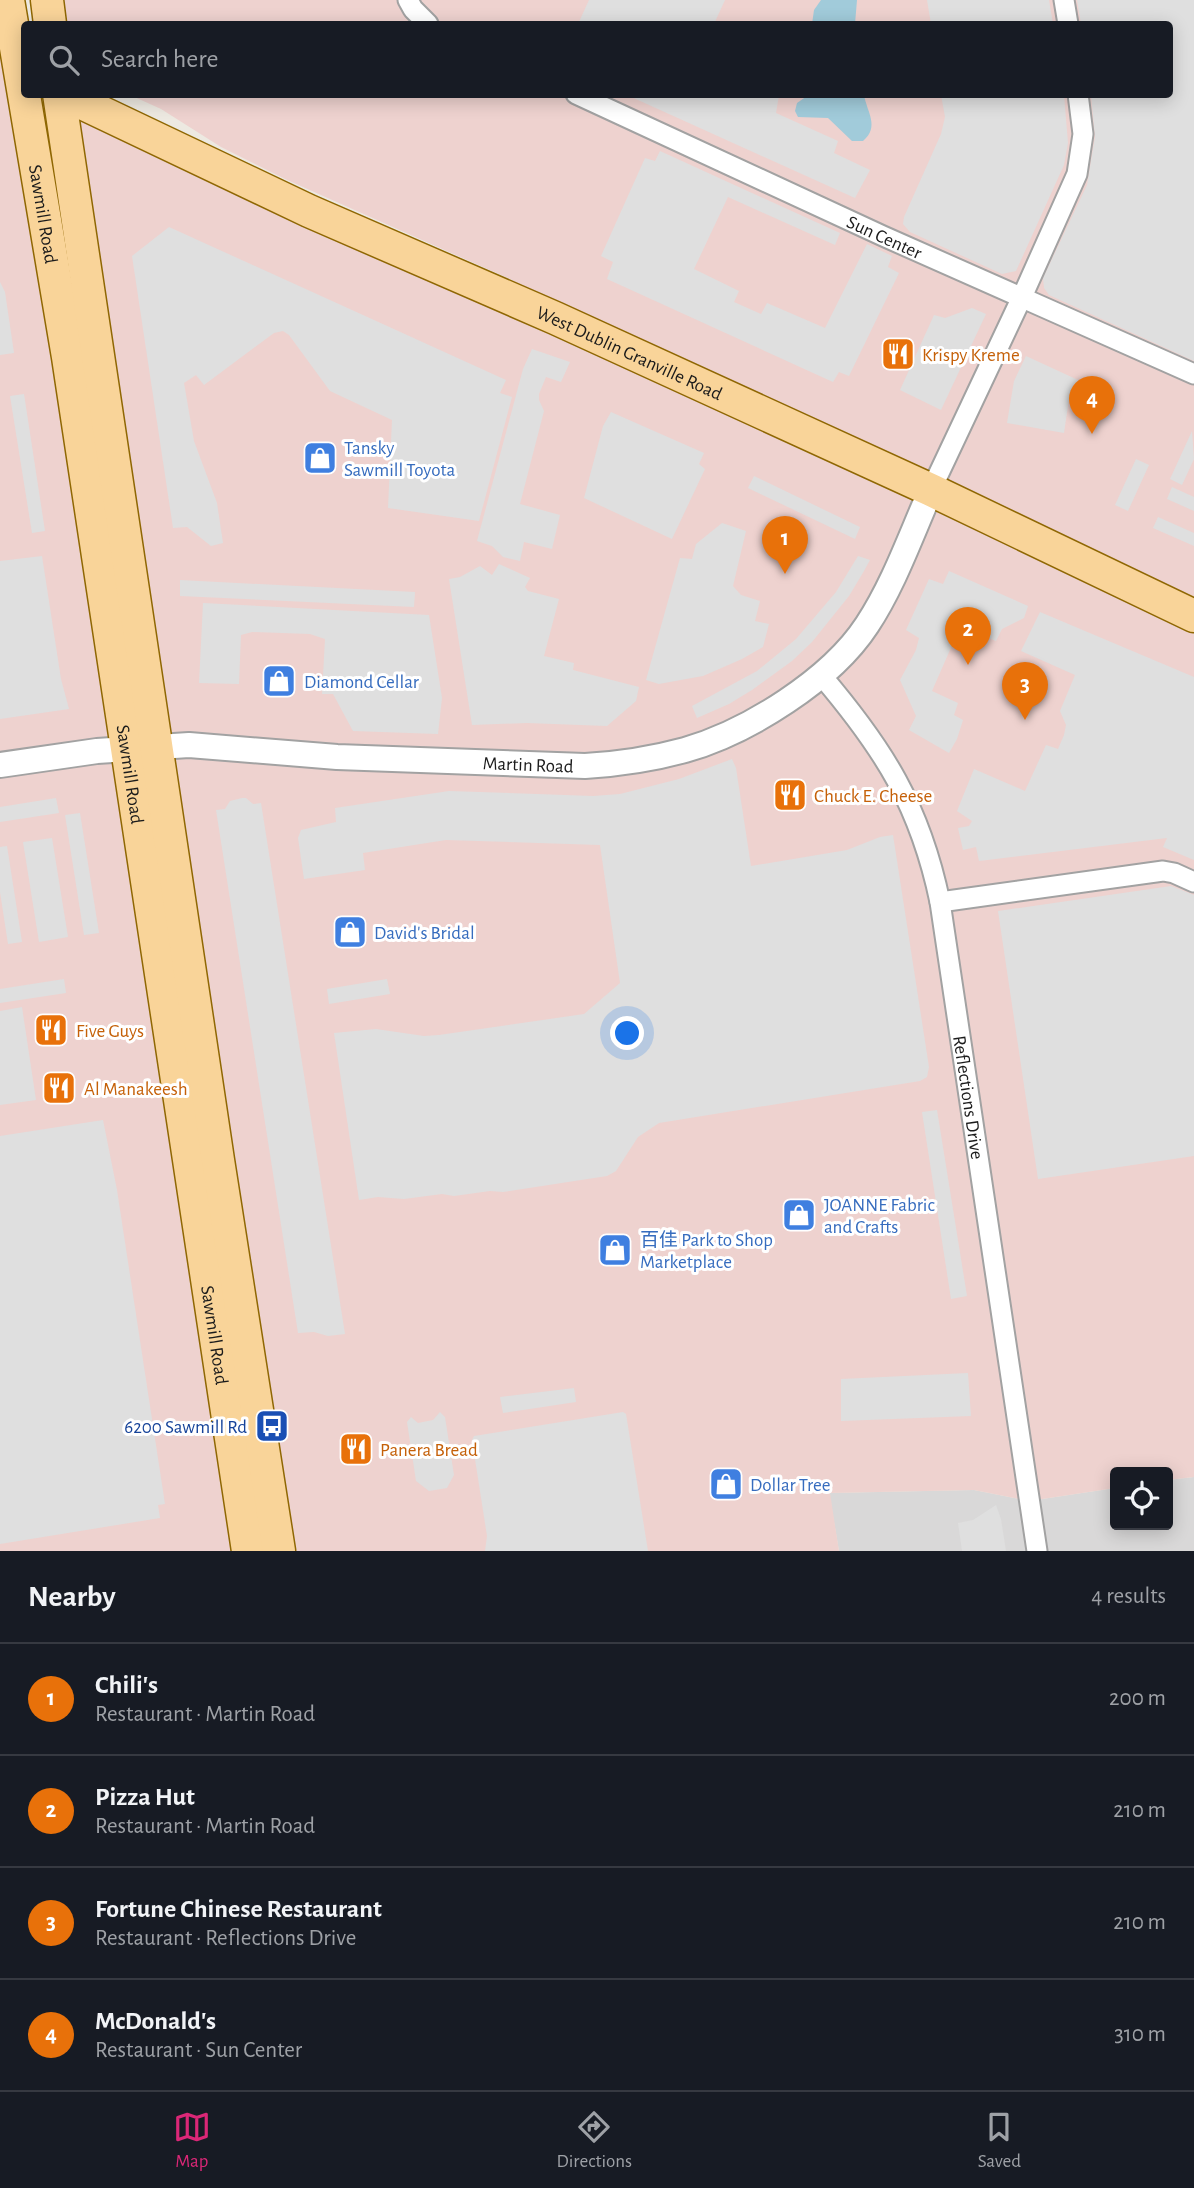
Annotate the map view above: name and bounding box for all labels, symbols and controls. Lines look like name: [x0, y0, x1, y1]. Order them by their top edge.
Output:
search box: [21, 21, 1173, 98]
icon: search: [45, 41, 83, 79]
text: Search here: [101, 46, 219, 72]
street label: Sawmill Road: [25, 163, 60, 265]
street label: Sun Center: [844, 213, 925, 263]
street label: West Dublin Granville Road: [533, 303, 725, 404]
restaurant icon: Krispy Kreme: [879, 335, 917, 373]
place label: Krispy Kreme: [922, 346, 1020, 365]
pin: 4: [1069, 376, 1115, 434]
shop icon: Tansky Sawmill Toyota: [301, 439, 339, 477]
place label: Tansky Sawmill Toyota: [344, 439, 456, 480]
pin: 1: [762, 516, 808, 574]
pin: 2: [945, 607, 991, 665]
shop icon: Diamond Cellar: [260, 662, 298, 700]
pin: 3: [1002, 662, 1048, 720]
place label: Diamond Cellar: [304, 673, 419, 692]
street label: Sawmill Road: [113, 724, 146, 826]
street label: Martin Road: [482, 754, 574, 777]
restaurant icon: Chuck E. Cheese: [771, 776, 809, 814]
place label: Chuck E. Cheese: [814, 787, 932, 806]
shop icon: David's Bridal: [331, 913, 369, 951]
place label: David's Bridal: [374, 924, 475, 943]
restaurant icon: Five Guys: [32, 1011, 70, 1049]
your location: [610, 1016, 644, 1050]
place label: Five Guys: [76, 1022, 144, 1041]
street label: Reflections Drive: [949, 1034, 986, 1161]
restaurant icon: Al Manakeesh: [40, 1069, 78, 1107]
place label: Al Manakeesh: [84, 1080, 188, 1099]
shop icon: JOANNE Fabric and Crafts: [780, 1196, 818, 1234]
place label: JOANNE Fabric and Crafts: [824, 1196, 935, 1237]
place label: 百佳 Park to Shop Marketplace: [640, 1230, 773, 1272]
shop icon: 百佳 Park to Shop Marketplace: [596, 1231, 634, 1269]
street label: Sawmill Road: [197, 1284, 231, 1386]
bus stop icon: 6200 Sawmill Rd: [253, 1407, 291, 1445]
place label: 6200 Sawmill Rd: [124, 1418, 247, 1437]
restaurant icon: Panera Bread: [337, 1430, 375, 1468]
place label: Panera Bread: [380, 1441, 478, 1460]
shop icon: Dollar Tree: [707, 1465, 745, 1503]
map controls: [1110, 1467, 1173, 1530]
button: locate: [1110, 1467, 1173, 1530]
place label: Dollar Tree: [750, 1476, 831, 1495]
text: Nearby: [28, 1582, 116, 1612]
text: 4 results: [1091, 1585, 1166, 1608]
text: Chili's: [95, 1672, 158, 1698]
text: 1: [47, 1687, 55, 1710]
text: 200 m: [1109, 1687, 1166, 1710]
text: Restaurant · Martin Road: [95, 1703, 315, 1726]
text: Pizza Hut: [95, 1784, 195, 1810]
text: 2: [46, 1799, 56, 1822]
text: 210 m: [1113, 1799, 1166, 1822]
text: Restaurant · Martin Road: [95, 1815, 315, 1838]
text: Fortune Chinese Restaurant: [95, 1896, 382, 1922]
text: 3: [46, 1911, 56, 1934]
text: 210 m: [1113, 1911, 1166, 1934]
text: Restaurant · Reflections Drive: [95, 1927, 356, 1950]
text: McDonald's: [95, 2008, 216, 2034]
text: 4: [45, 2023, 57, 2046]
text: 310 m: [1114, 2023, 1166, 2046]
text: Restaurant · Sun Center: [95, 2039, 302, 2062]
tab: Map: [173, 2108, 211, 2173]
tab: Directions: [556, 2108, 632, 2173]
tab: Saved: [978, 2108, 1021, 2173]

